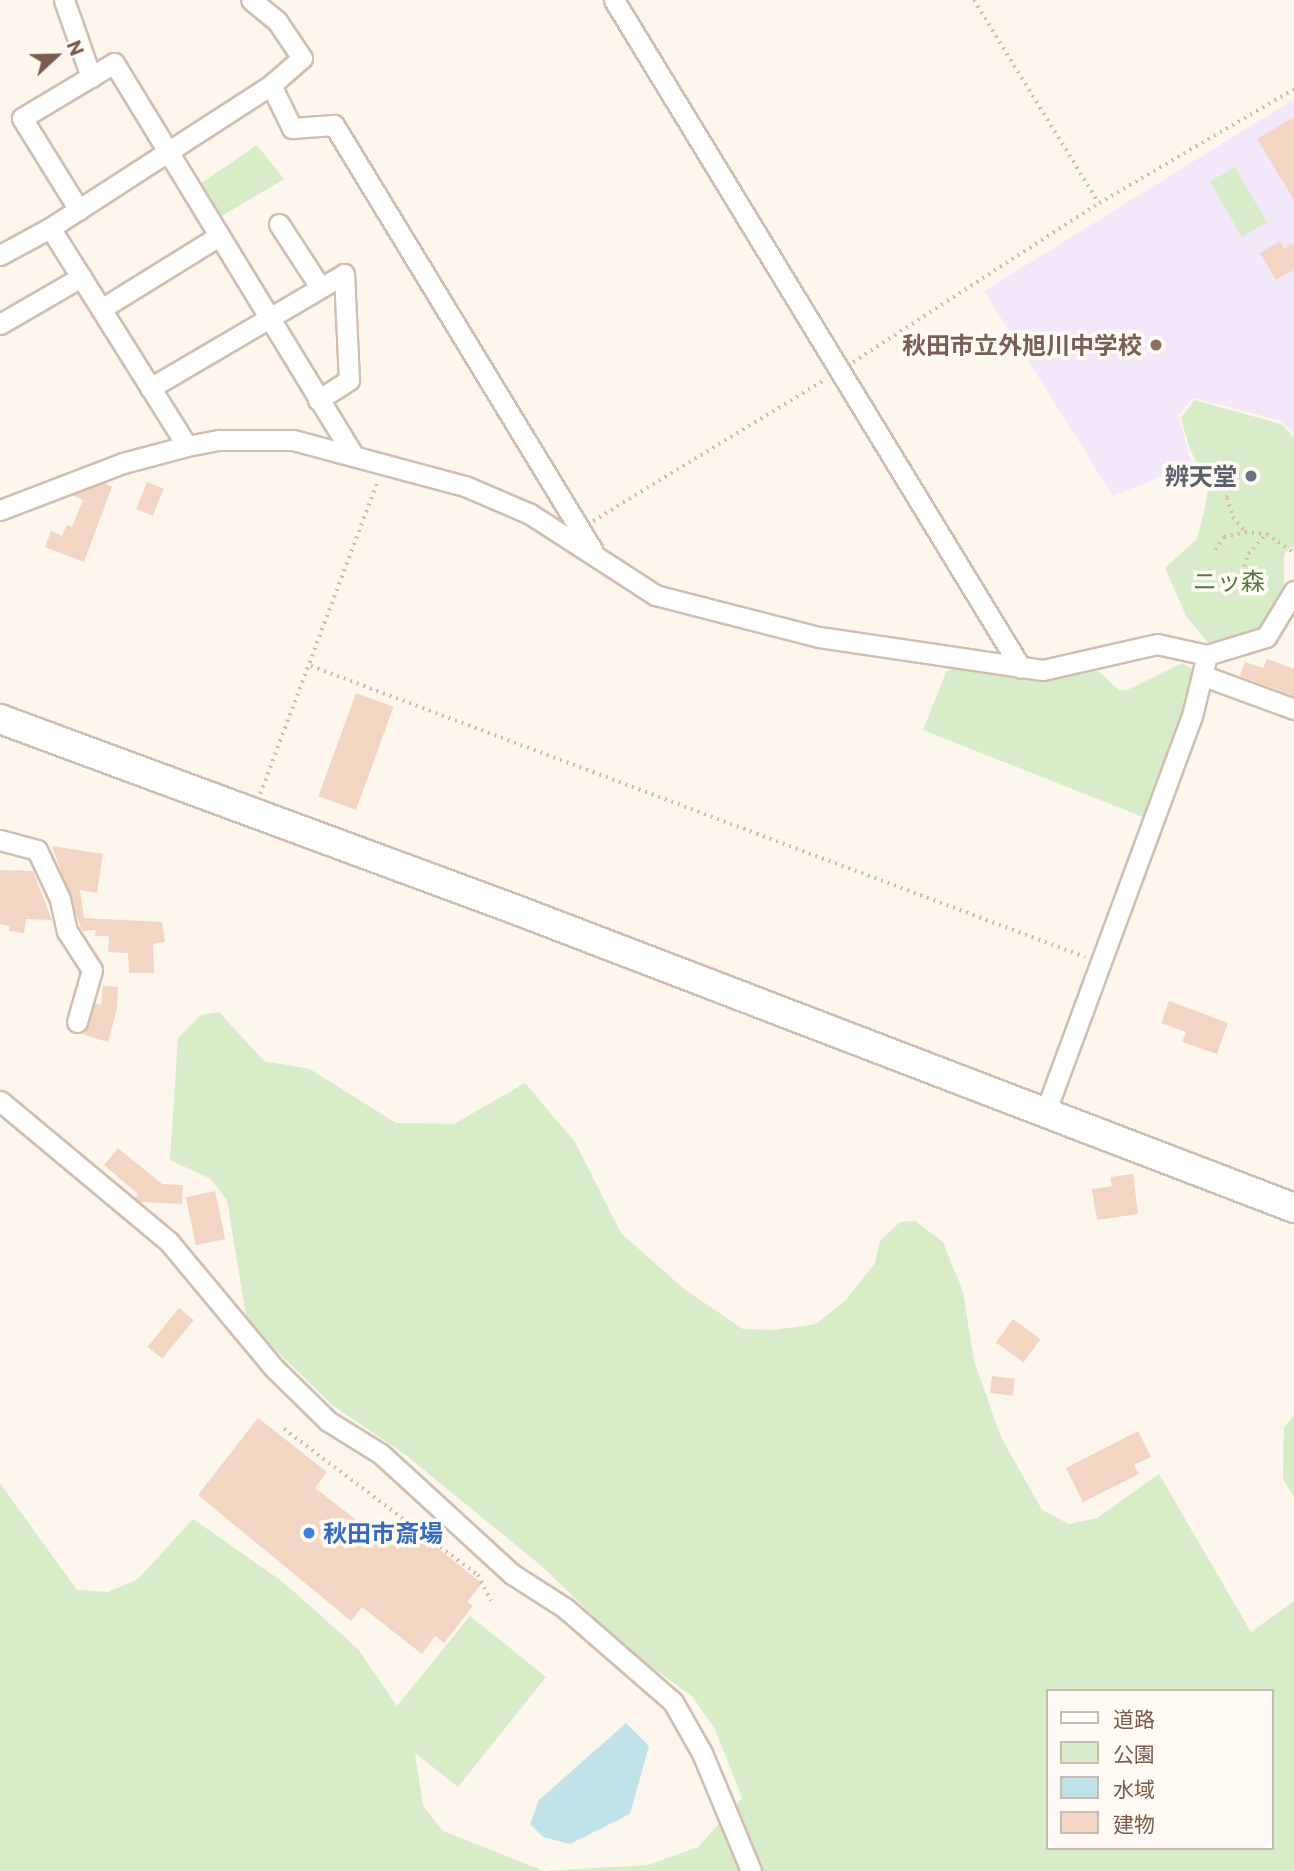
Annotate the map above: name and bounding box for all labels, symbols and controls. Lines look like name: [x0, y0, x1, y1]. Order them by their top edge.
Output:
north arrow: [21, 21, 91, 91]
text: N: [63, 37, 89, 59]
place label: 秋田市立外旭川中学校: [902, 331, 1142, 359]
marker: 秋田市立外旭川中学校: [1148, 337, 1164, 353]
place label: 辨天堂: [1165, 462, 1237, 490]
marker: 辨天堂: [1243, 468, 1259, 484]
park label: ニッ森: [1193, 567, 1265, 595]
place label: 秋田市斎場: [323, 1519, 443, 1547]
marker: 秋田市斎場: [301, 1525, 317, 1541]
legend: [1046, 1689, 1273, 1850]
text: 道路: [1113, 1706, 1155, 1731]
text: 公園: [1113, 1741, 1155, 1766]
text: 水域: [1113, 1776, 1155, 1801]
text: 建物: [1113, 1811, 1155, 1836]

